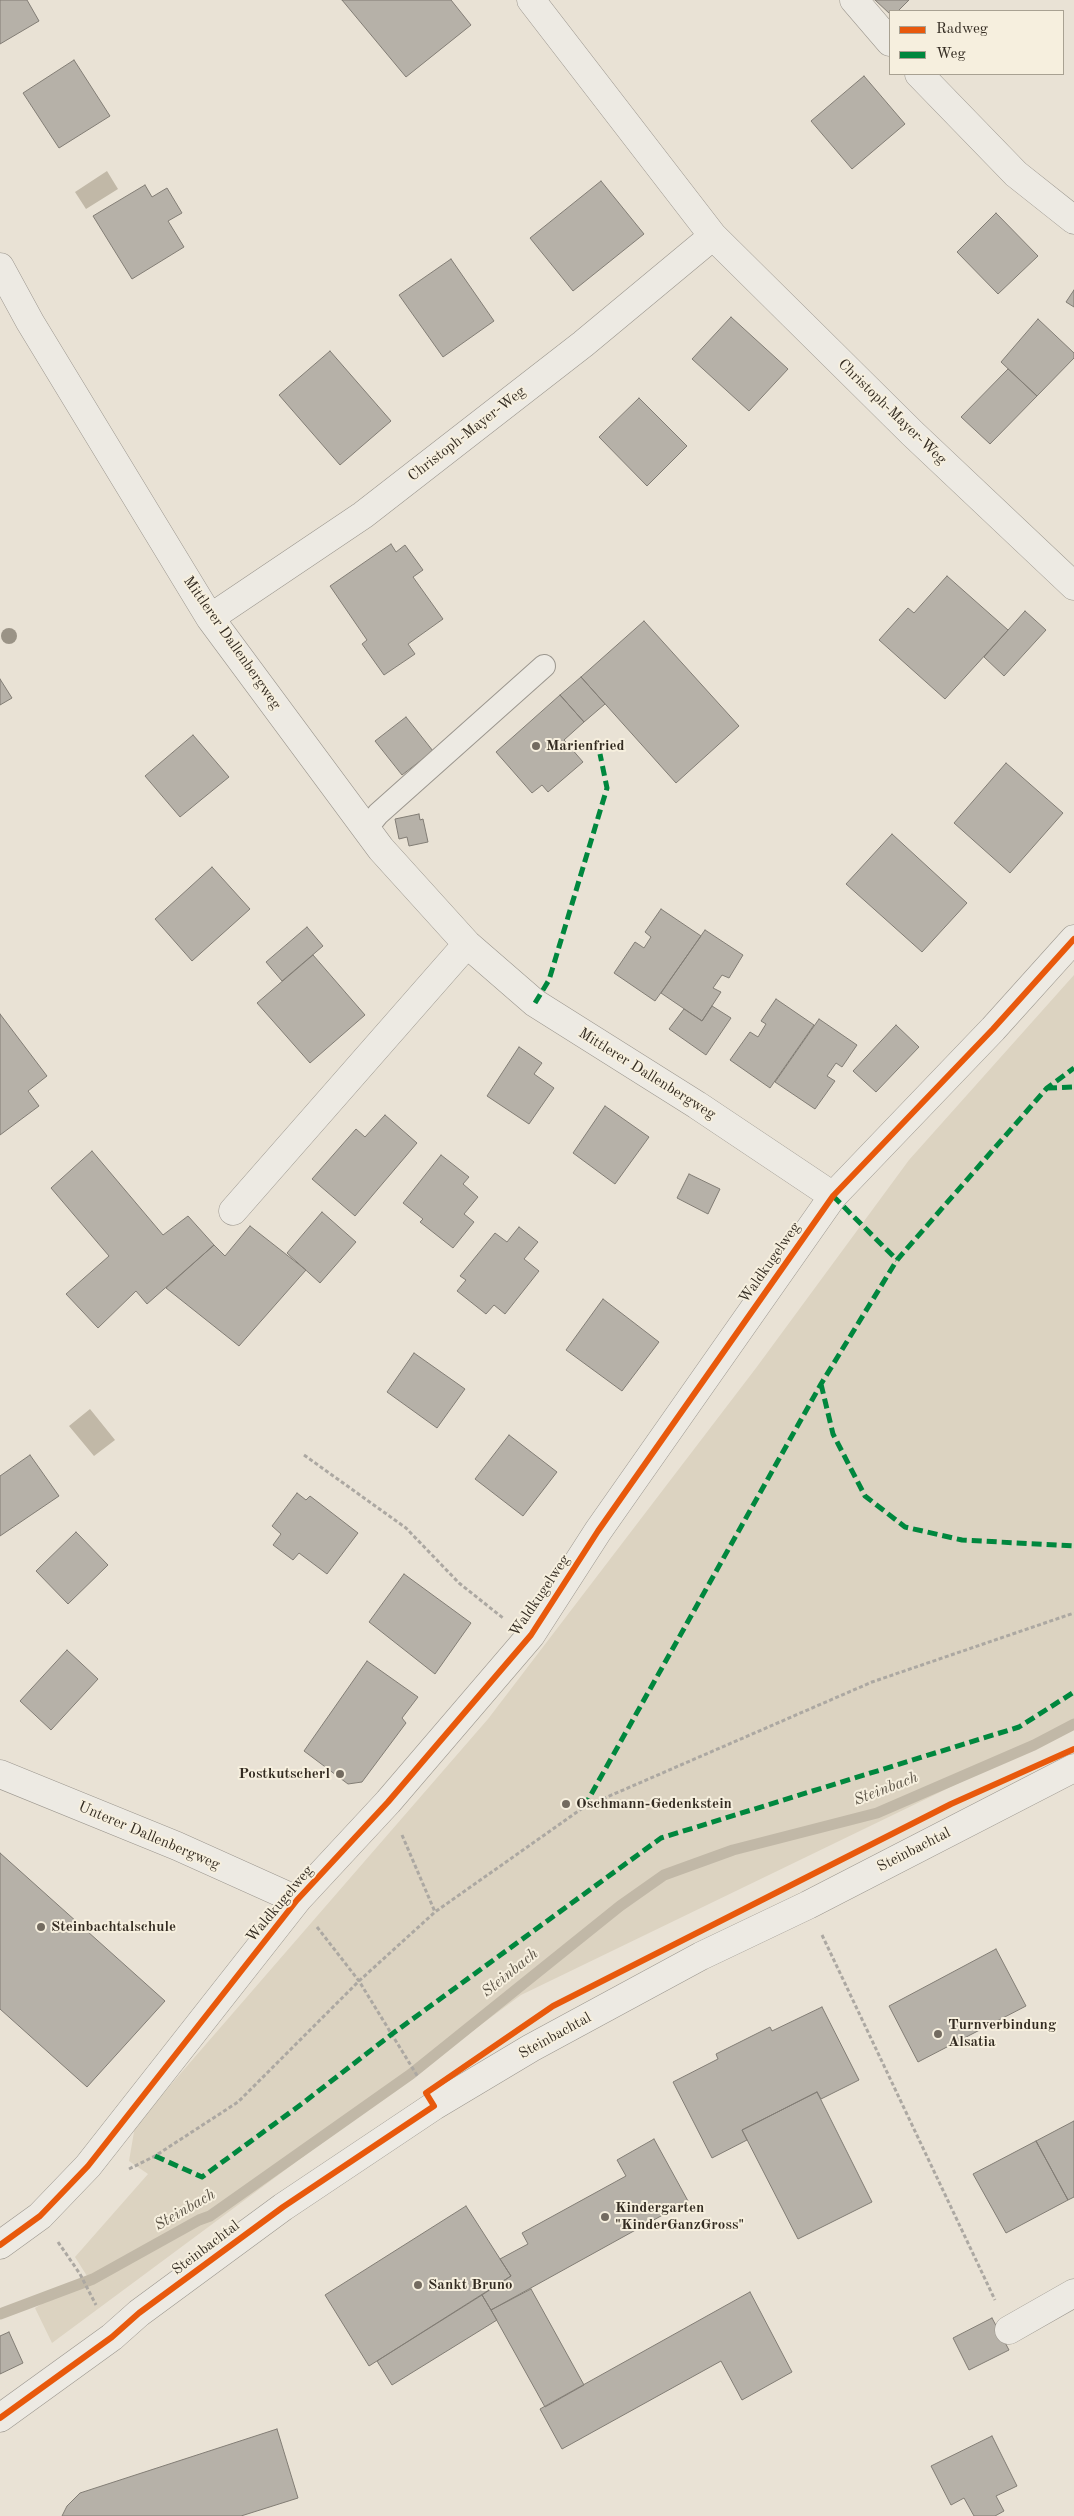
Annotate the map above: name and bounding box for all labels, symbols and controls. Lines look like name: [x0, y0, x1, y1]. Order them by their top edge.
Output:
legend: [889, 10, 1064, 75]
text: Radweg: [936, 22, 988, 37]
text: Weg: [936, 47, 966, 62]
street label: Christoph-Mayer-Weg: [834, 355, 950, 469]
street label: Christoph-Mayer-Weg: [405, 383, 529, 485]
street label: Mittlerer Dallenbergweg: [179, 573, 285, 713]
place label: Marienfried: [546, 737, 625, 755]
marker: Marienfried: [530, 740, 542, 752]
street label: Mittlerer Dallenbergweg: [575, 1024, 719, 1124]
street label: Waldkugelweg: [735, 1219, 805, 1307]
street label: Waldkugelweg: [506, 1552, 574, 1640]
place label: Postkutscherl: [239, 1765, 330, 1783]
marker: Postkutscherl: [334, 1768, 346, 1780]
water label: Steinbach: [851, 1768, 921, 1810]
place label: Oschmann-Gedenkstein: [576, 1795, 732, 1813]
street label: Unterer Dallenbergweg: [75, 1798, 223, 1874]
marker: Oschmann-Gedenkstein: [560, 1798, 572, 1810]
street label: Steinbachtal: [874, 1824, 954, 1876]
street label: Waldkugelweg: [243, 1862, 317, 1946]
place label: Steinbachtalschule: [51, 1918, 176, 1936]
marker: Steinbachtalschule: [35, 1921, 47, 1933]
water label: Steinbach: [478, 1944, 542, 2002]
street label: Steinbachtal: [516, 2009, 594, 2063]
place label: Turnverbindung Alsatia: [948, 2016, 1056, 2051]
marker: Turnverbindung Alsatia: [932, 2028, 944, 2040]
water label: Steinbach: [151, 2185, 219, 2235]
place label: Kindergarten "KinderGanzGross": [615, 2199, 744, 2234]
marker: Kindergarten "KinderGanzGross": [599, 2211, 611, 2223]
street label: Steinbachtal: [169, 2217, 243, 2279]
place label: Sankt Bruno: [428, 2276, 513, 2294]
marker: Sankt Bruno: [412, 2279, 424, 2291]

